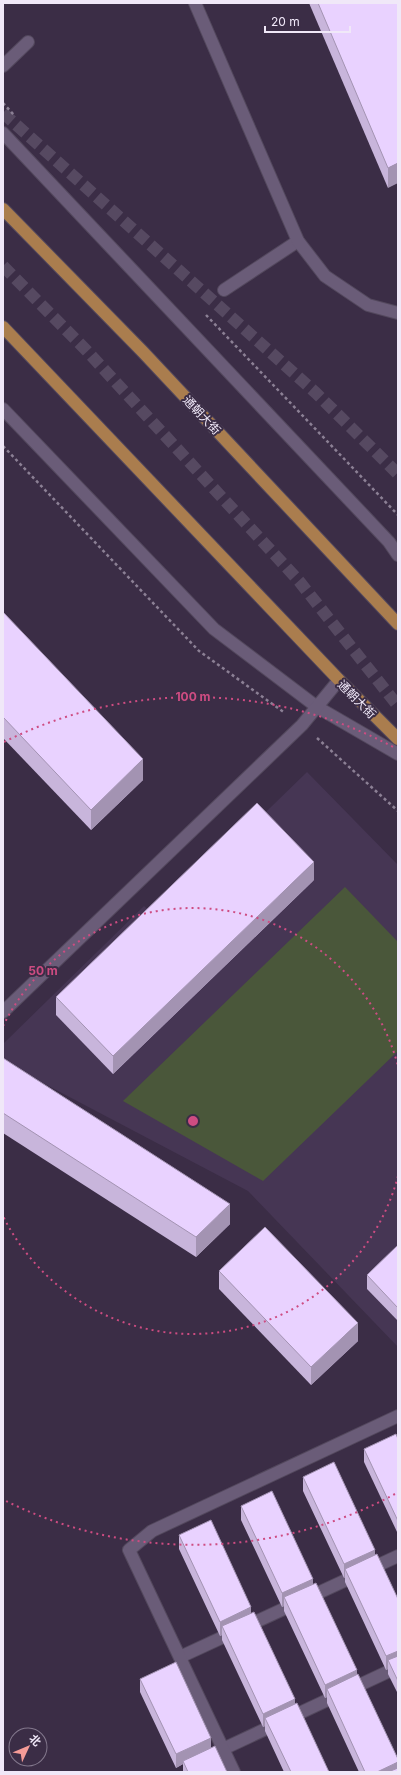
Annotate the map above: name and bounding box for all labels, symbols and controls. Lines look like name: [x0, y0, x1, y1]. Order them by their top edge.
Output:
scale bar: [265, 8, 350, 34]
text: 20 m: [271, 14, 300, 29]
street label: 通朝大街: [180, 392, 224, 438]
street label: 通朝大街: [335, 677, 379, 721]
text: 100 m: [175, 689, 211, 704]
text: 50 m: [28, 963, 58, 978]
centre of rings: [186, 1114, 200, 1128]
north arrow: [8, 1727, 48, 1767]
text: 北: [26, 1731, 44, 1749]

